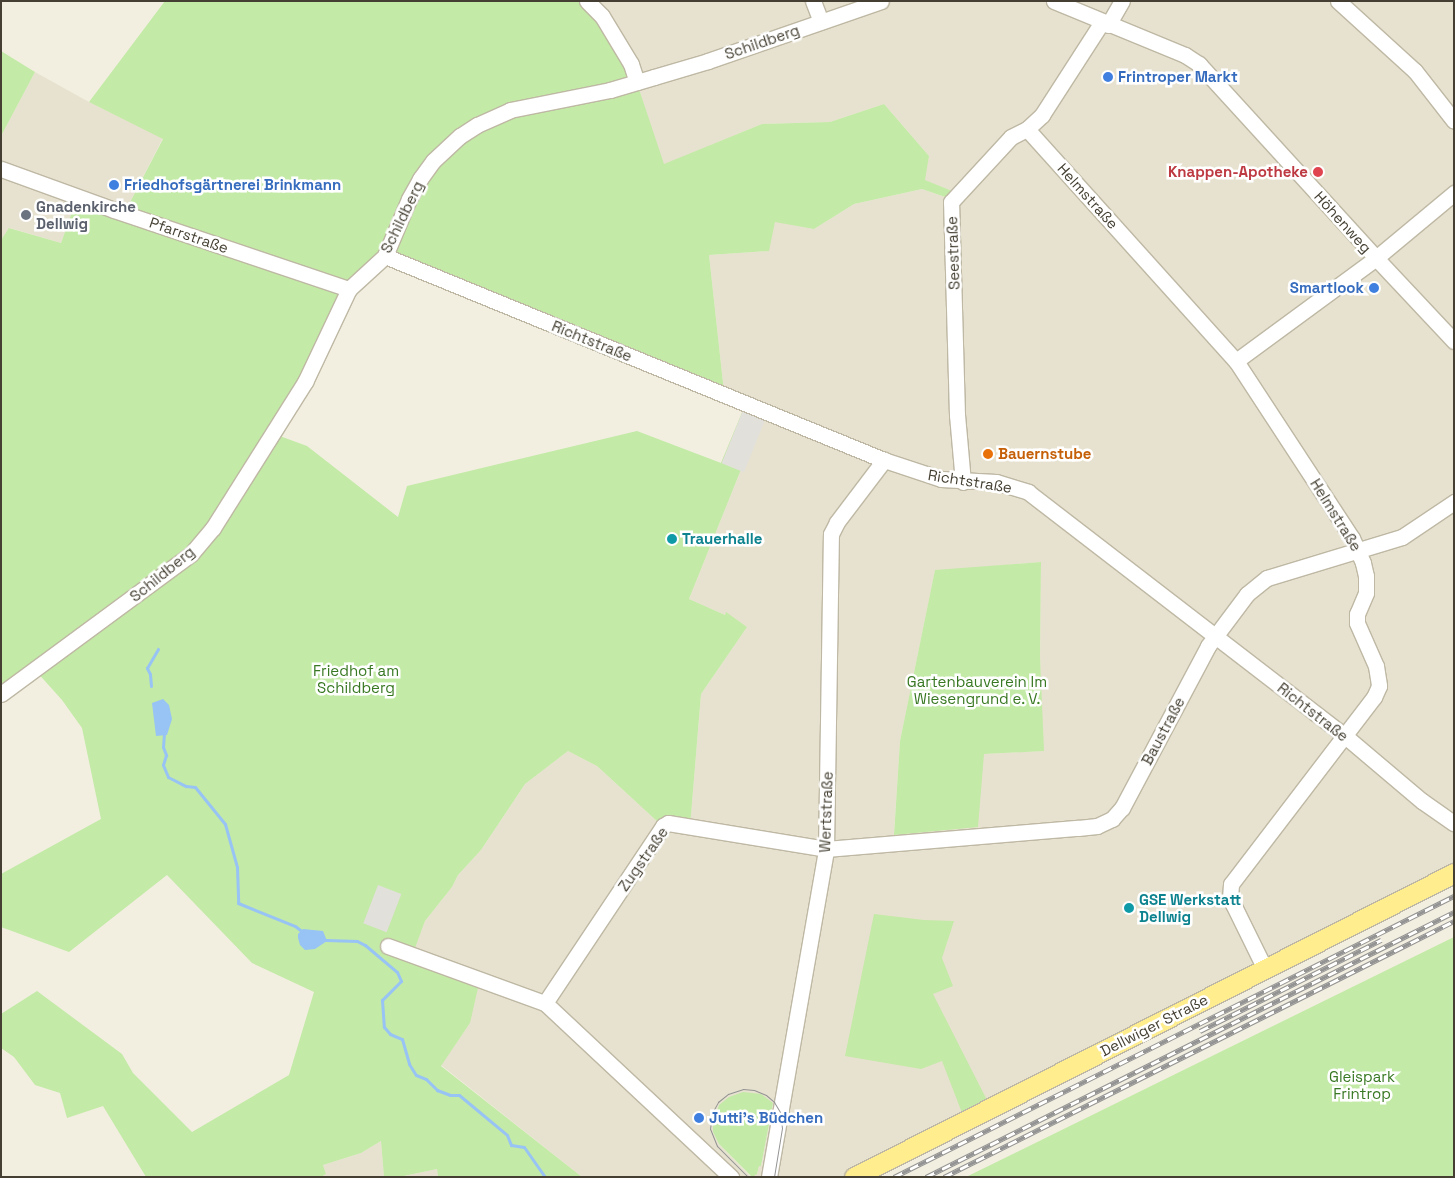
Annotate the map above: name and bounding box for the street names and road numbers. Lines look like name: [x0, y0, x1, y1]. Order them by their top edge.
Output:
street label: Schildberg: [722, 21, 802, 63]
street label: Helmstraße: [1054, 159, 1122, 233]
street label: Schildberg: [377, 178, 427, 256]
street label: Höhenweg: [1311, 187, 1375, 257]
street label: Pfarrstraße: [147, 213, 231, 257]
street label: Seestraße: [943, 216, 963, 290]
street label: Richtstraße: [549, 317, 635, 365]
street label: Richtstraße: [927, 465, 1013, 497]
street label: Helmstraße: [1307, 475, 1365, 555]
street label: Schildberg: [126, 542, 198, 606]
street label: Richtstraße: [1274, 679, 1352, 745]
street label: Baustraße: [1138, 694, 1188, 768]
street label: Wertstraße: [816, 771, 836, 853]
street label: Zugstraße: [614, 823, 672, 895]
street label: Dellwiger Straße: [1097, 990, 1211, 1060]

